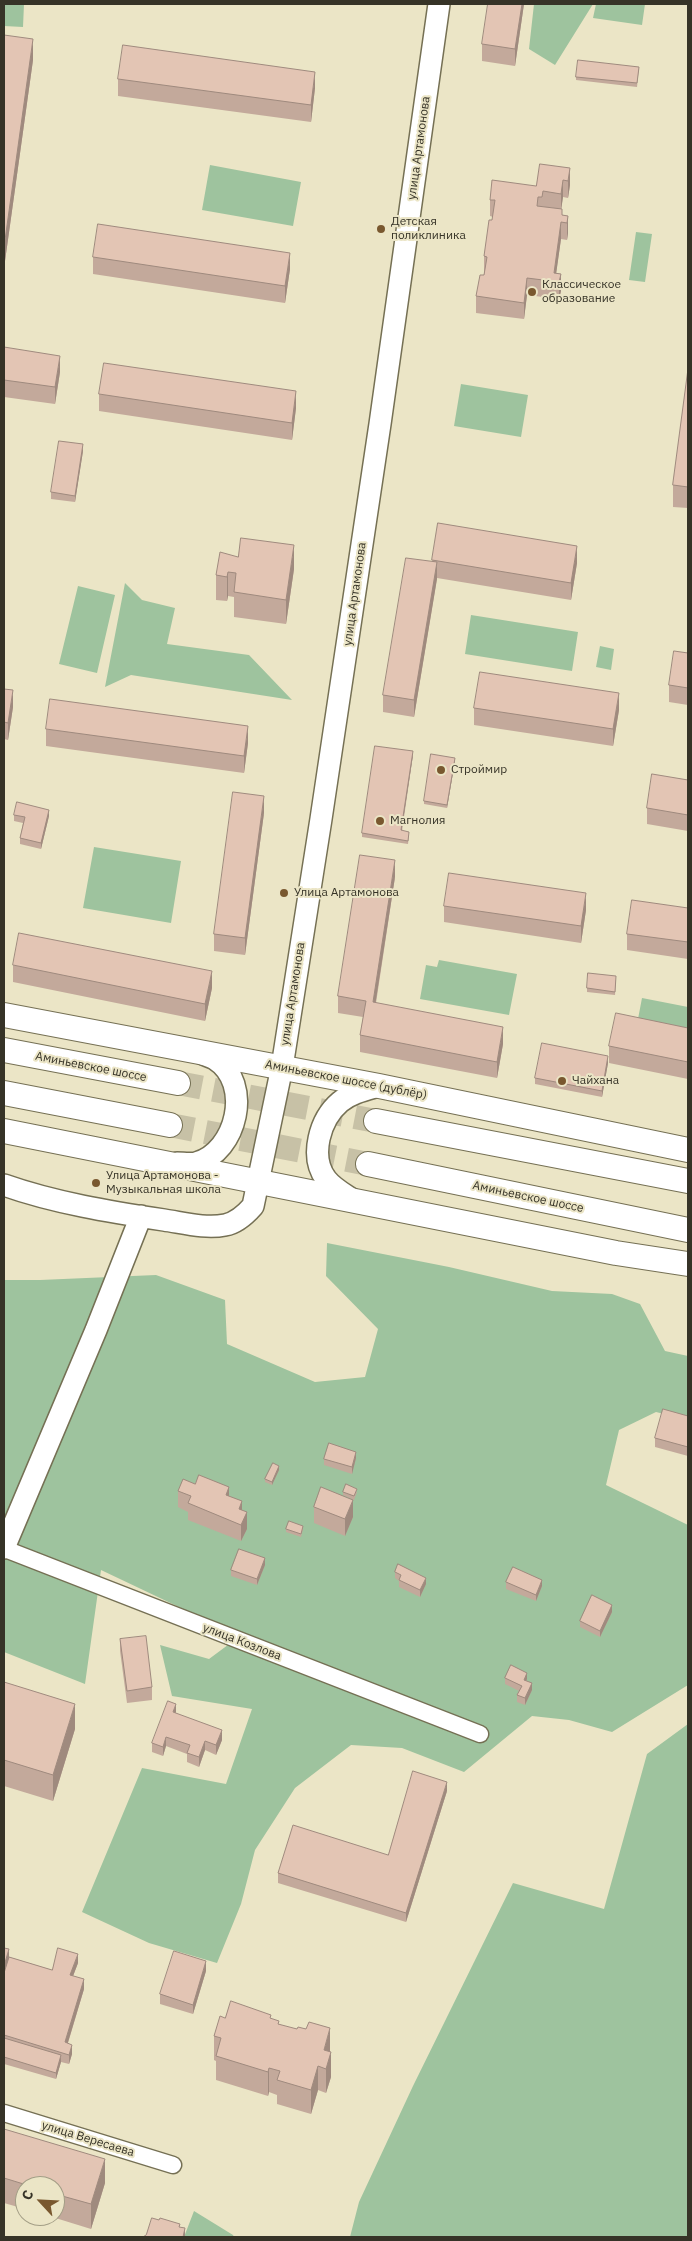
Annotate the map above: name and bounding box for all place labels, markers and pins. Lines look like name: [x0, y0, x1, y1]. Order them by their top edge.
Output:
place label: Детская поликлиника: [391, 215, 466, 243]
marker: Детская поликлиника: [375, 223, 387, 235]
place label: Классическое образование: [542, 278, 621, 306]
marker: Классическое образование: [526, 286, 538, 298]
place label: Строймир: [451, 763, 507, 777]
marker: Строймир: [435, 764, 447, 776]
place label: Магнолия: [390, 814, 445, 828]
marker: Магнолия: [374, 815, 386, 827]
place label: Улица Артамонова: [294, 886, 399, 900]
marker: Улица Артамонова: [278, 887, 290, 899]
place label: Чайхана: [572, 1074, 619, 1088]
marker: Чайхана: [556, 1075, 568, 1087]
place label: Улица Артамонова - Музыкальная школа: [106, 1169, 221, 1197]
marker: Улица Артамонова - Музыкальная школа: [90, 1177, 102, 1189]

